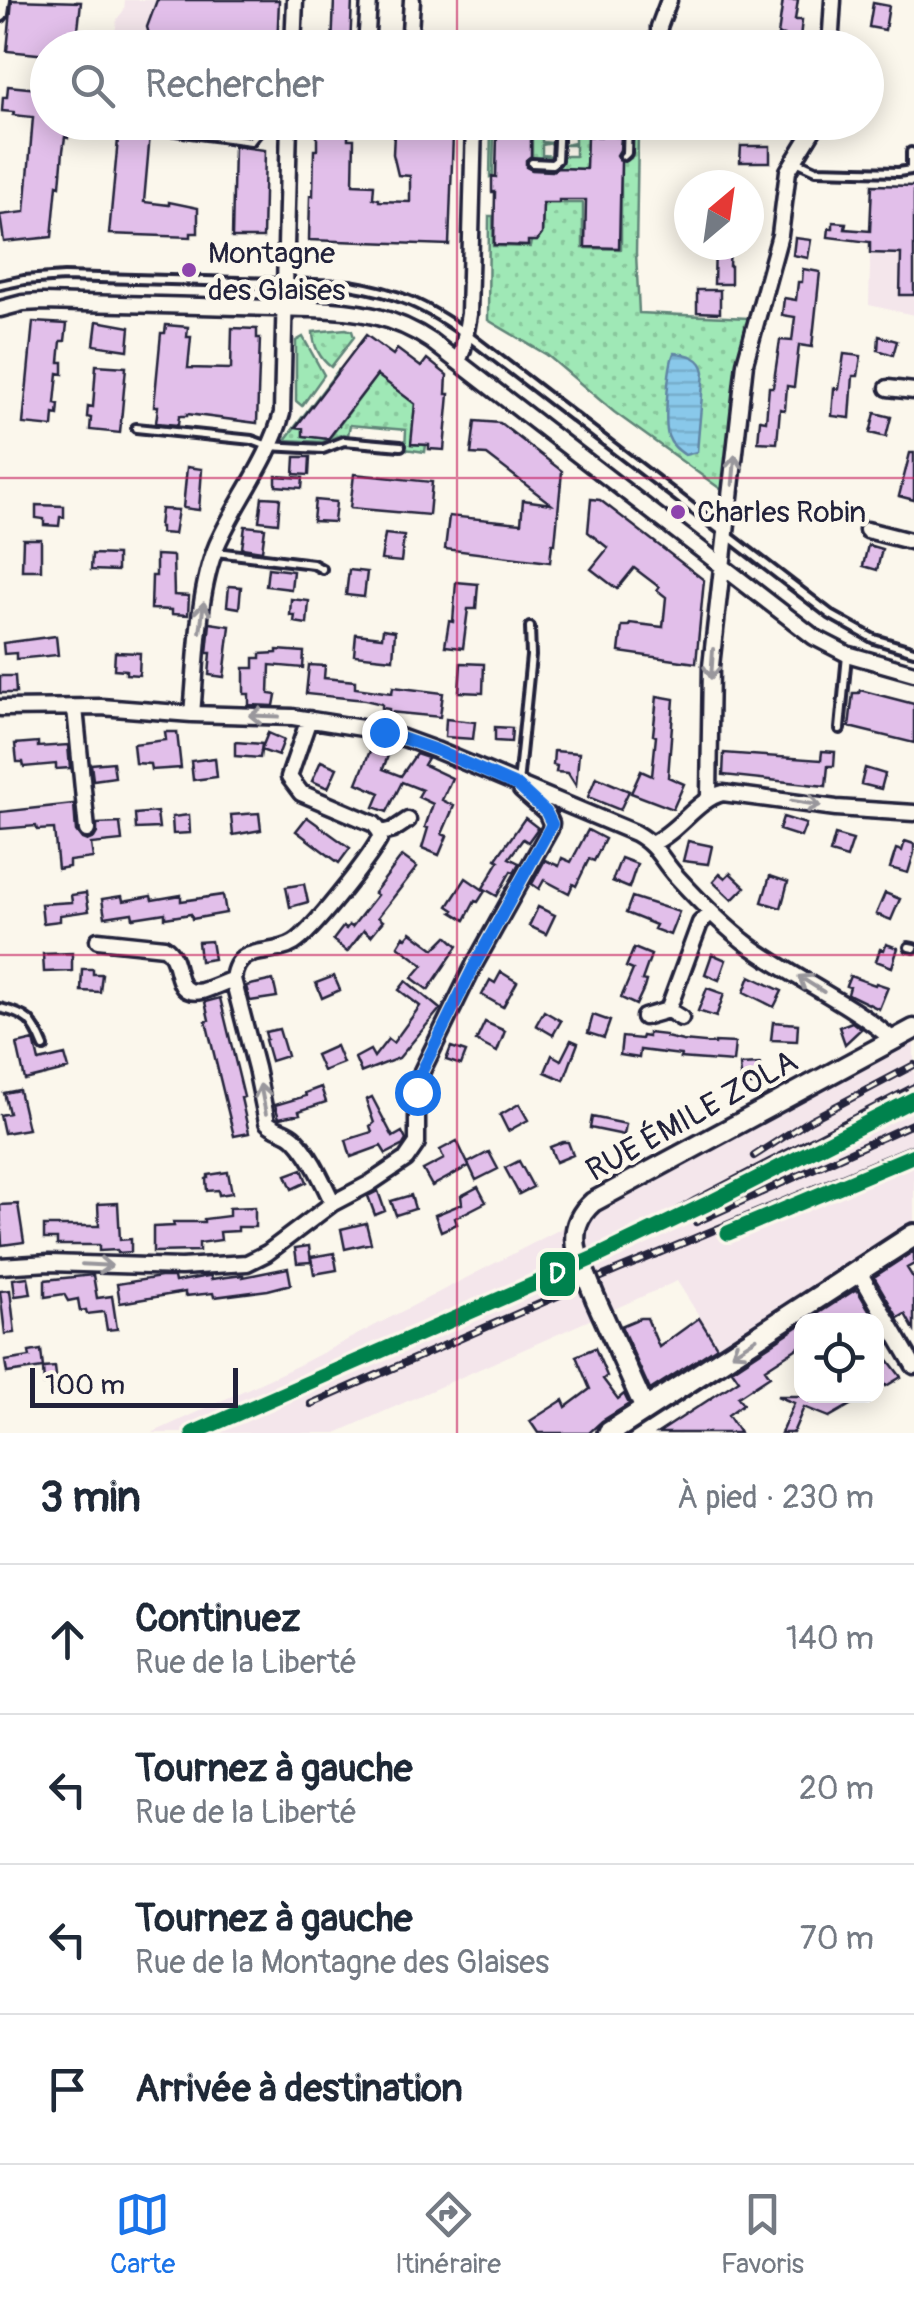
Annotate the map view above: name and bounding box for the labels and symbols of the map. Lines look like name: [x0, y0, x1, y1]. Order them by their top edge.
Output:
north arrow: [674, 170, 764, 260]
place label: Montagne des Glaises: [208, 235, 345, 309]
marker: Montagne des Glaises: [179, 260, 199, 280]
one-way arrow: [724, 455, 743, 487]
place label: Charles Robin: [697, 494, 866, 531]
marker: Charles Robin: [668, 502, 688, 522]
one-way arrow: [193, 601, 211, 633]
one-way arrow: [703, 647, 722, 680]
one-way arrow: [249, 706, 281, 725]
route end: [362, 710, 408, 756]
one-way arrow: [789, 794, 822, 812]
one-way arrow: [797, 974, 826, 995]
street label: RUE ÉMILE ZOLA: [579, 1041, 805, 1191]
route start: [395, 1070, 441, 1116]
one-way arrow: [252, 1083, 271, 1115]
line badge: D: [538, 1250, 577, 1298]
one-way arrow: [81, 1256, 113, 1275]
text: D: [548, 1257, 566, 1292]
one-way arrow: [730, 1335, 759, 1356]
scale bar: [30, 1363, 238, 1408]

